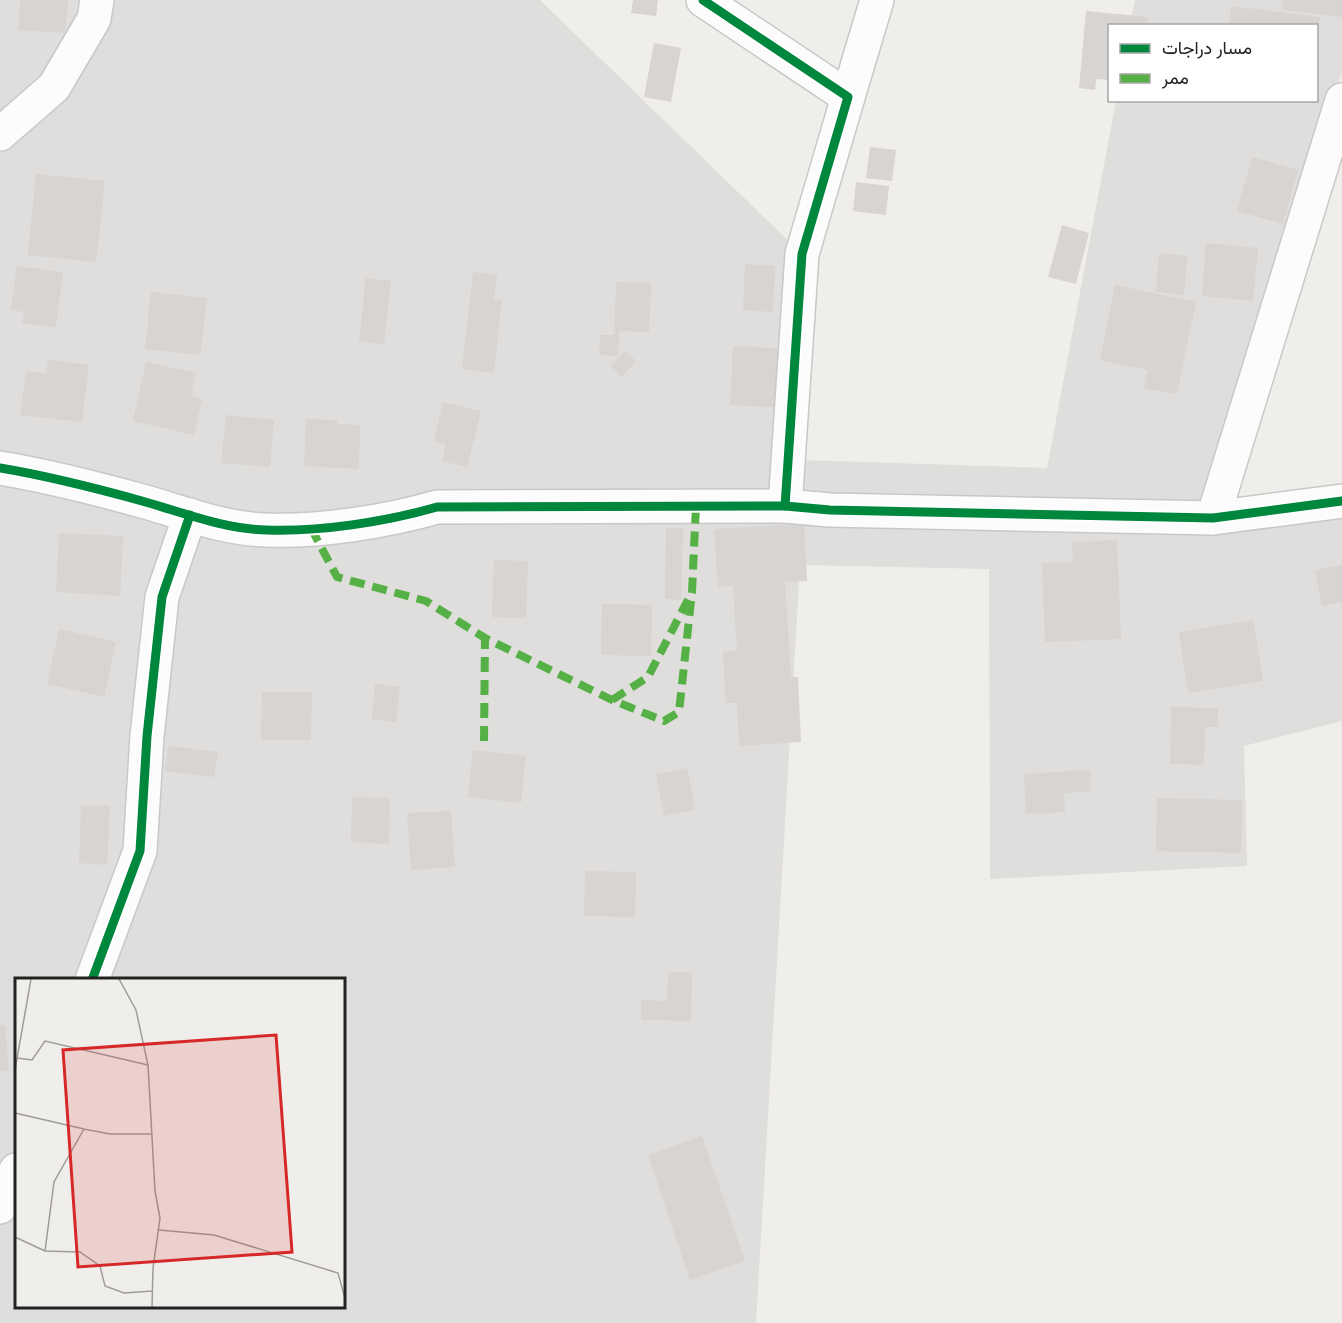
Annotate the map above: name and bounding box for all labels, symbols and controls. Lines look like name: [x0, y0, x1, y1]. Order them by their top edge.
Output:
legend: [1108, 24, 1318, 102]
text: مسار دراجات: [1162, 37, 1252, 59]
text: ممر: [1161, 67, 1189, 89]
inset map: [15, 978, 345, 1308]

